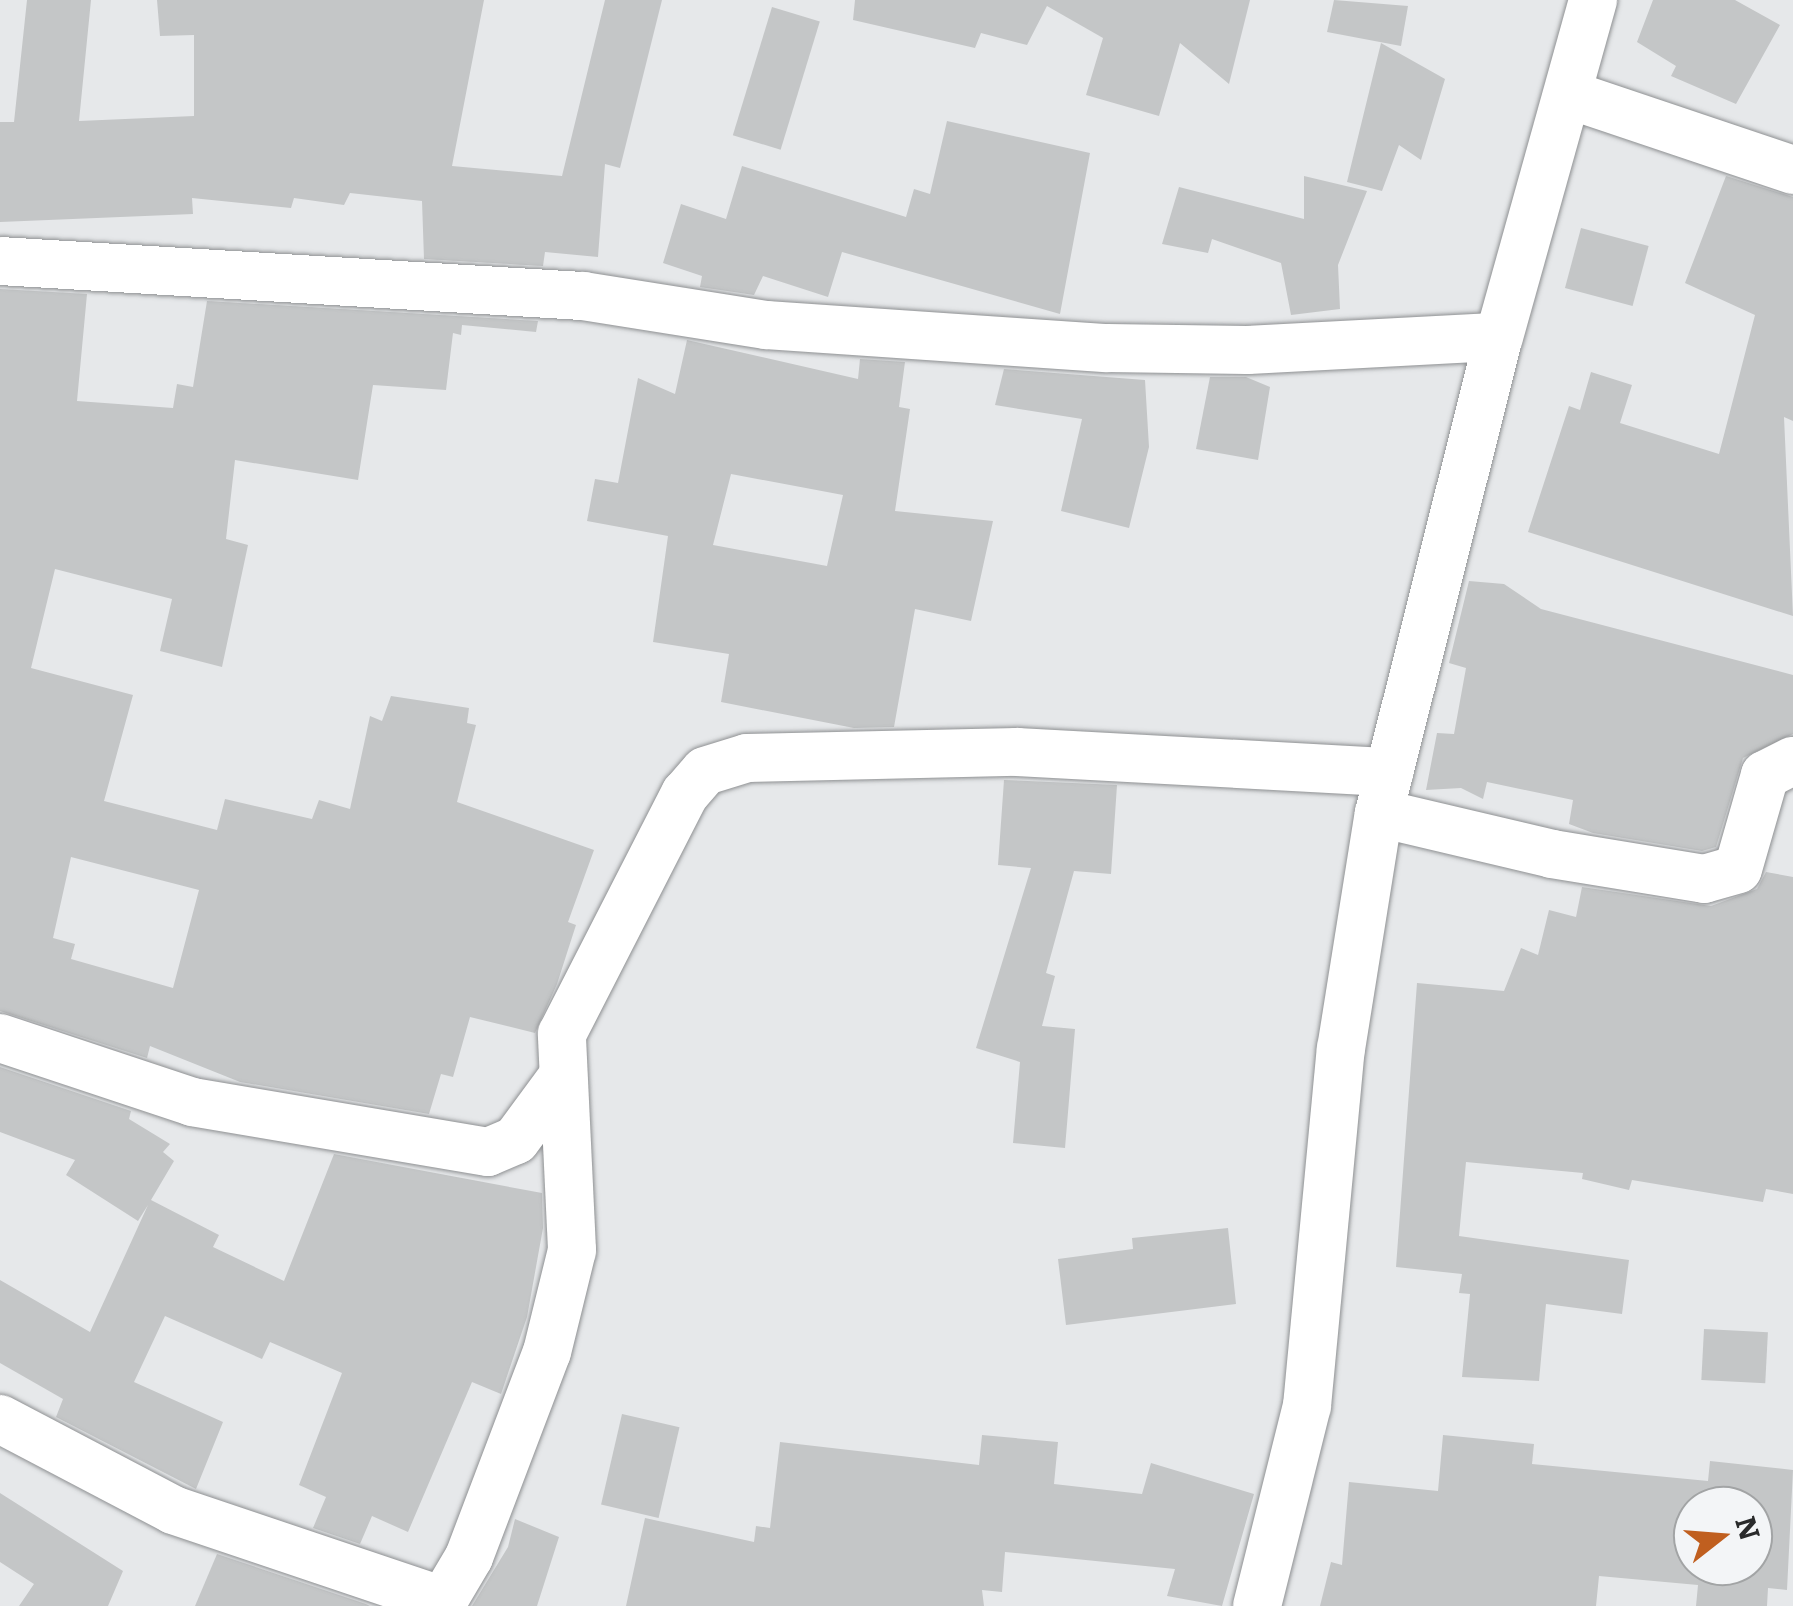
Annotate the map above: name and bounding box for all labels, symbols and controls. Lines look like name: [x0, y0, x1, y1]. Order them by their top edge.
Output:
north arrow: [1673, 1486, 1773, 1586]
text: N: [1726, 1510, 1773, 1545]

